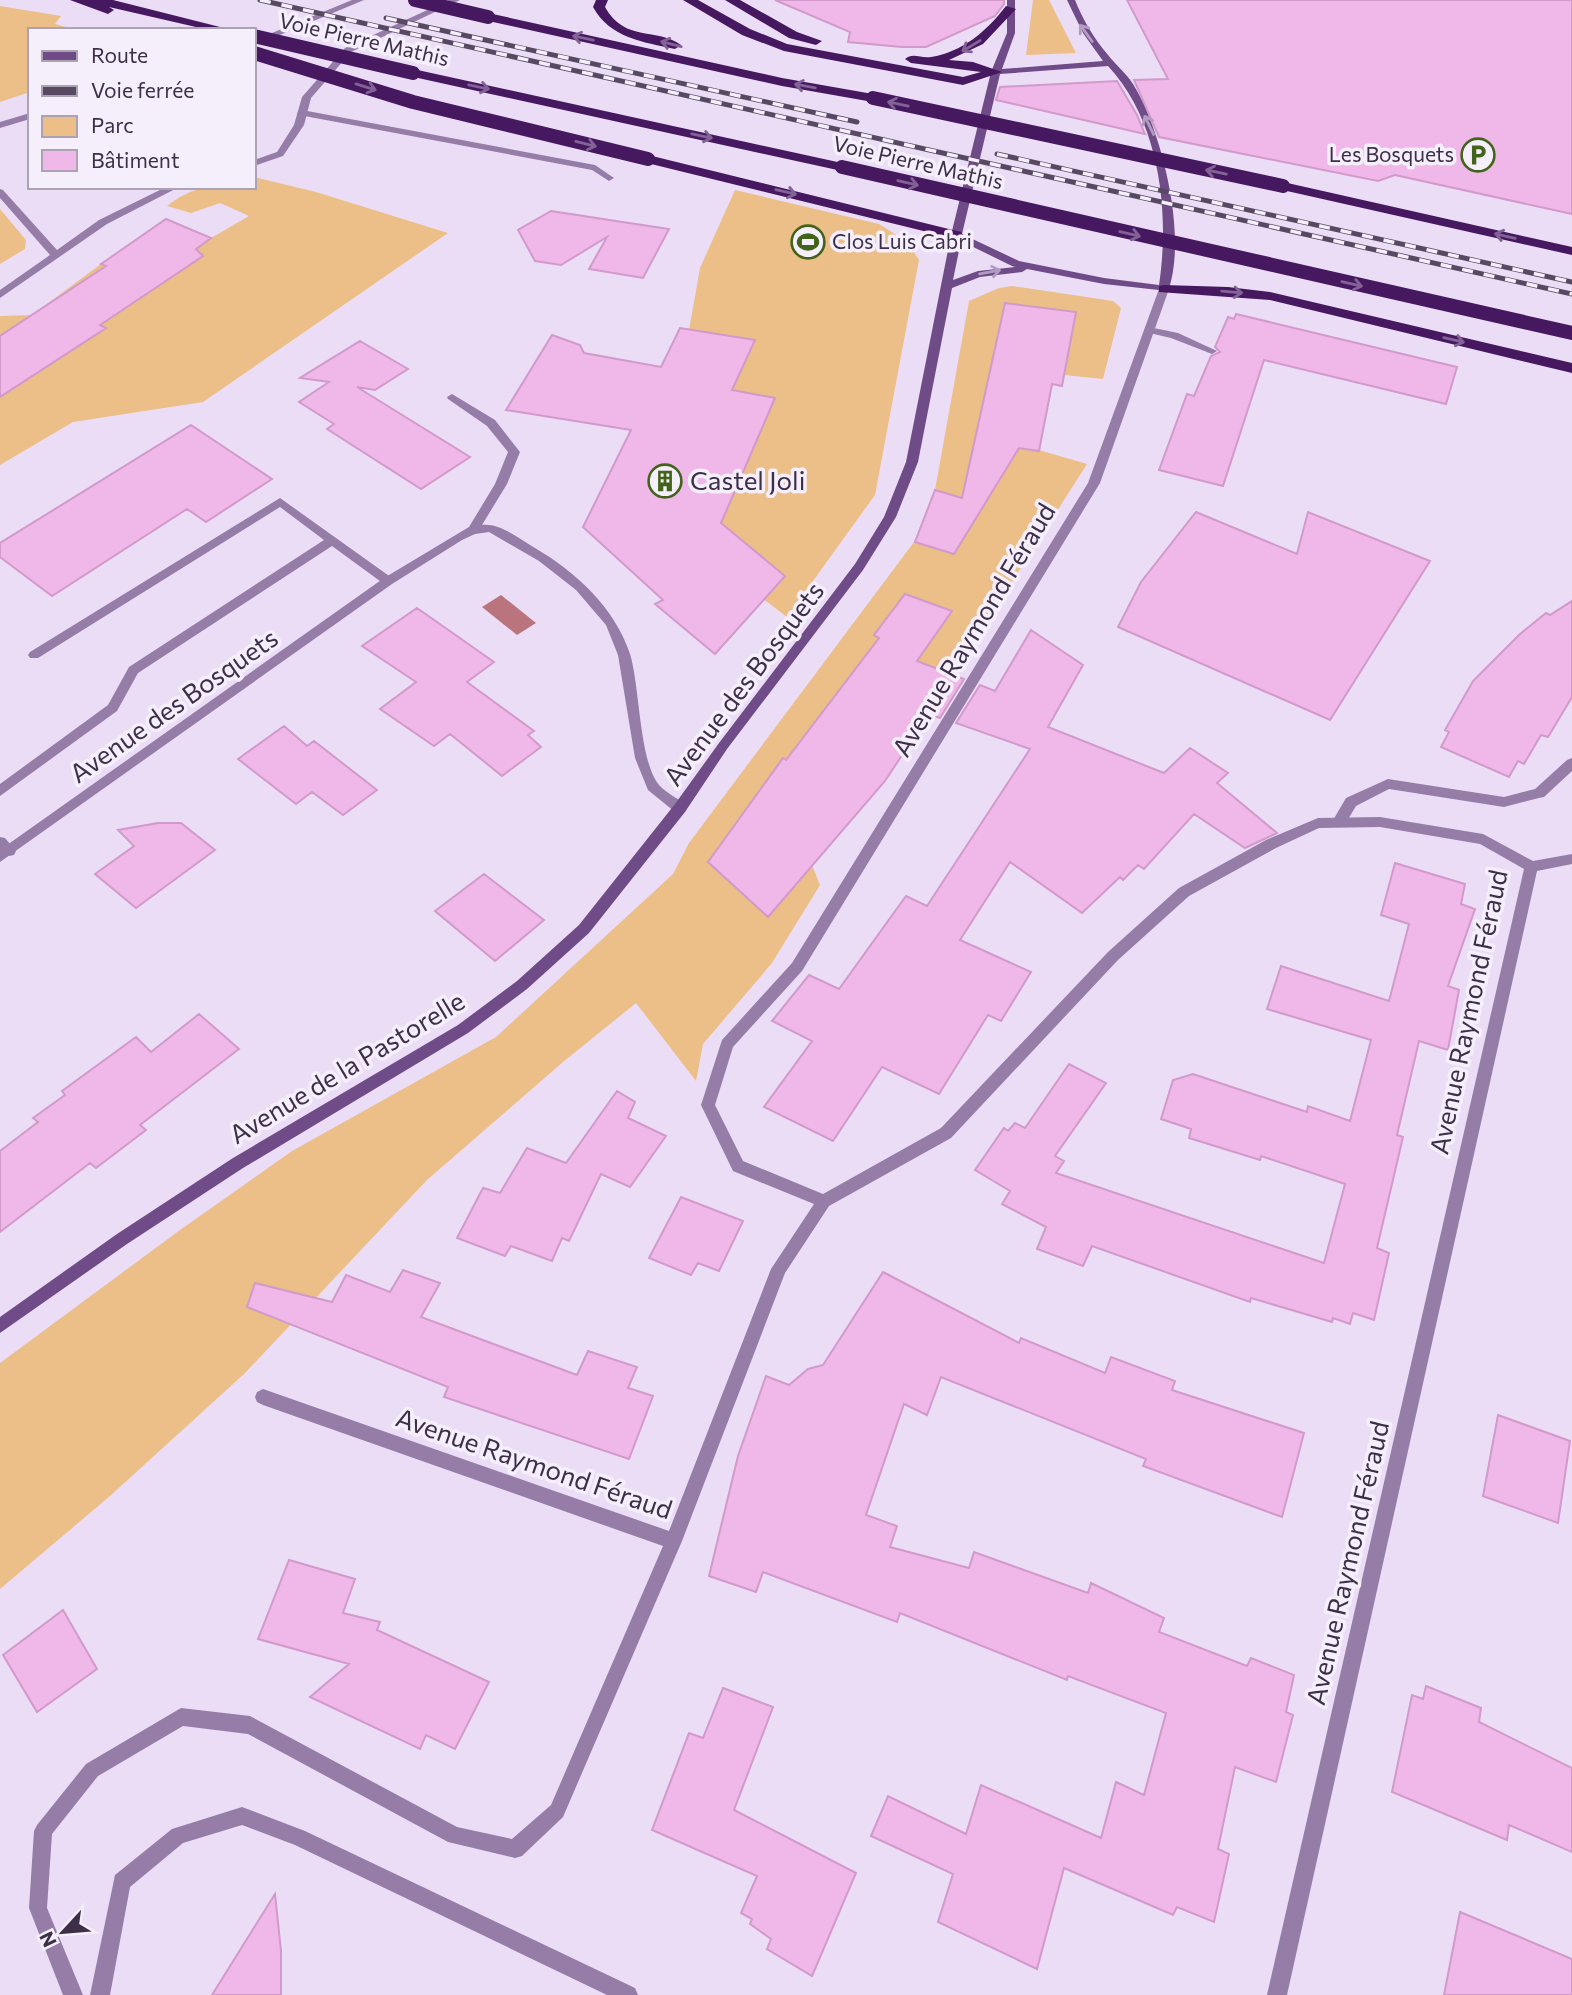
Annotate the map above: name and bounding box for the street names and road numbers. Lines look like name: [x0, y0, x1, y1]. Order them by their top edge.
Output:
street label: Voie Pierre Mathis: [277, 7, 452, 70]
street label: Voie Pierre Mathis: [831, 130, 1006, 193]
street label: Avenue Raymond Féraud: [885, 497, 1061, 762]
street label: Avenue des Bosquets: [656, 575, 829, 791]
street label: Avenue des Bosquets: [63, 621, 283, 788]
street label: Avenue Raymond Féraud: [1422, 867, 1513, 1157]
street label: Avenue de la Pastorelle: [223, 984, 469, 1149]
street label: Avenue Raymond Féraud: [392, 1401, 677, 1524]
street label: Avenue Raymond Féraud: [1299, 1418, 1394, 1708]

